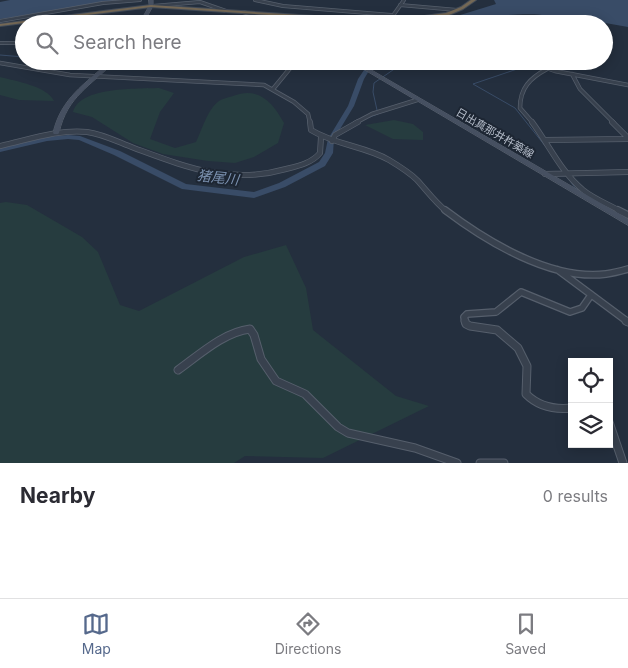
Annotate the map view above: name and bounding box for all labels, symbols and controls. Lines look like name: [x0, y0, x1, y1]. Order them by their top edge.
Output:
search box: [15, 15, 613, 70]
icon: search: [33, 29, 61, 57]
text: Search here: [73, 31, 182, 54]
street label: 日出真那井杵築線: [453, 105, 537, 161]
water label: 猪尾川: [196, 166, 242, 188]
map controls: [568, 358, 613, 448]
button: locate: [568, 358, 613, 403]
button: layers: [568, 403, 613, 448]
text: Nearby: [20, 483, 95, 508]
text: 0 results: [543, 486, 608, 506]
tab: Map: [82, 610, 111, 657]
tab: Directions: [275, 610, 341, 657]
tab: Saved: [505, 610, 546, 657]

